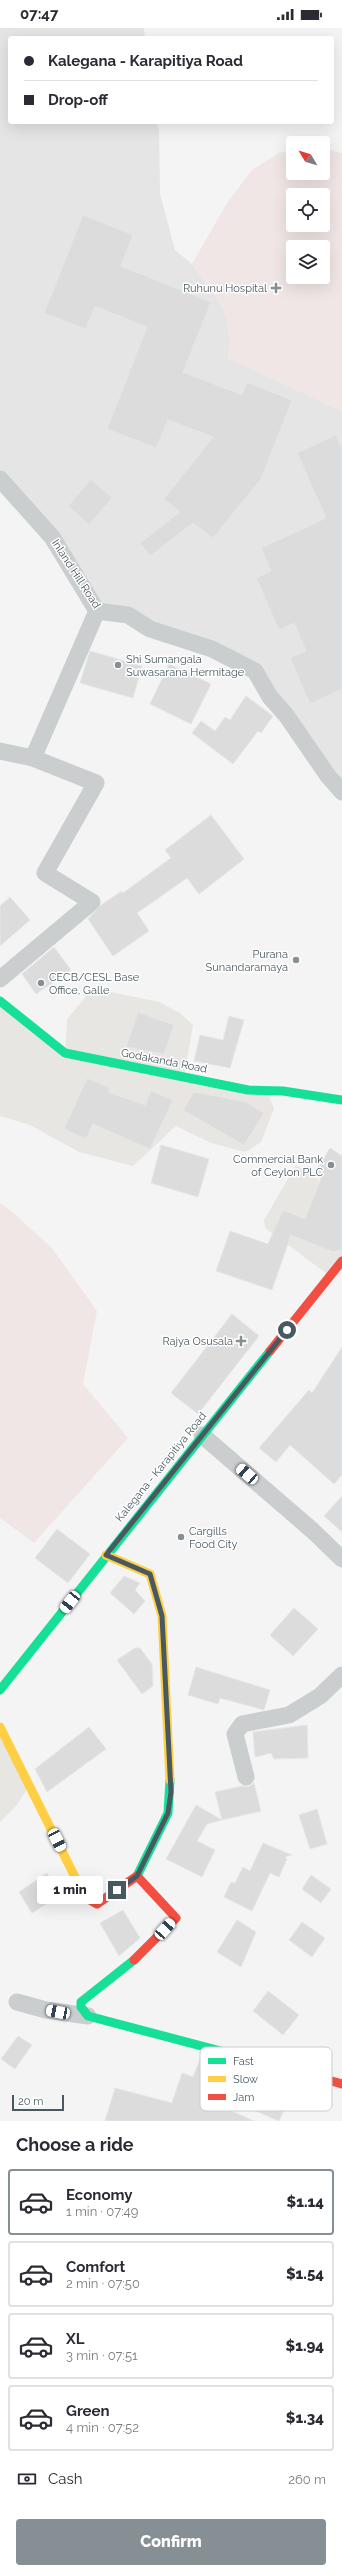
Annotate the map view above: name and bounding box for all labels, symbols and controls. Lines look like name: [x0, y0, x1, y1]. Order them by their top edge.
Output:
text: 07:47: [20, 5, 58, 23]
text: Kalegana - Karapitiya Road: [48, 52, 243, 70]
text: Drop-off: [48, 91, 108, 109]
north arrow: [286, 136, 330, 180]
map controls: [286, 136, 330, 284]
button: locate: [286, 188, 330, 232]
button: layers: [286, 240, 330, 284]
place label: Ruhunu Hospital: [183, 282, 267, 295]
marker: Ruhunu Hospital: [270, 282, 282, 294]
street label: Inland Hill Road: [49, 537, 103, 611]
place label: Shi Sumangala Suwasarana Hermitage: [126, 653, 245, 679]
marker: Shi Sumangala Suwasarana Hermitage: [113, 660, 123, 670]
place label: Purana Sunandaramaya: [206, 948, 288, 974]
marker: Purana Sunandaramaya: [291, 955, 301, 965]
place label: CECB/CESL Base Office, Galle: [49, 971, 140, 997]
marker: CECB/CESL Base Office, Galle: [36, 978, 46, 988]
street label: Godakanda Road: [120, 1046, 208, 1076]
place label: Commercial Bank of Ceylon PLC: [233, 1153, 323, 1179]
marker: Commercial Bank of Ceylon PLC: [326, 1160, 336, 1170]
route start: [278, 1321, 296, 1339]
place label: Rajya Osusala: [162, 1335, 233, 1348]
marker: Rajya Osusala: [236, 1336, 246, 1346]
street label: Kalegana - Karapitiya Road: [113, 1410, 209, 1524]
car: [234, 1462, 260, 1486]
place label: Cargills Food City: [189, 1525, 237, 1551]
marker: Cargills Food City: [176, 1532, 186, 1542]
car: [58, 1589, 82, 1615]
car: [46, 1827, 68, 1853]
callout: 1 min: [37, 1876, 103, 1904]
route end: [108, 1881, 126, 1899]
text: 1 min: [53, 1882, 87, 1897]
car: [153, 1916, 177, 1942]
car: [45, 2004, 71, 2020]
legend: [200, 2047, 332, 2111]
text: Fast: [233, 2055, 254, 2068]
text: Slow: [233, 2073, 258, 2086]
text: Jam: [233, 2091, 254, 2104]
scale bar: [12, 2093, 64, 2112]
text: 20 m: [18, 2095, 43, 2108]
text: Choose a ride: [16, 2134, 134, 2155]
icon: car: [18, 2184, 54, 2220]
text: Economy: [66, 2186, 133, 2204]
text: $1.14: [287, 2193, 324, 2211]
text: 1 min · 07:49: [66, 2204, 138, 2219]
icon: car: [18, 2256, 54, 2292]
text: Comfort: [66, 2258, 125, 2276]
text: $1.54: [286, 2265, 324, 2283]
text: 2 min · 07:50: [66, 2276, 140, 2291]
icon: car: [18, 2328, 54, 2364]
text: XL: [66, 2330, 84, 2348]
text: $1.94: [286, 2337, 324, 2355]
text: 3 min · 07:51: [66, 2348, 138, 2363]
icon: car: [18, 2400, 54, 2436]
text: Green: [66, 2402, 110, 2420]
text: $1.34: [286, 2409, 324, 2427]
text: 4 min · 07:52: [66, 2420, 139, 2435]
icon: cash: [16, 2468, 38, 2490]
text: Cash: [48, 2470, 82, 2488]
text: 260 m: [288, 2472, 326, 2487]
button: Confirm: [16, 2519, 326, 2565]

